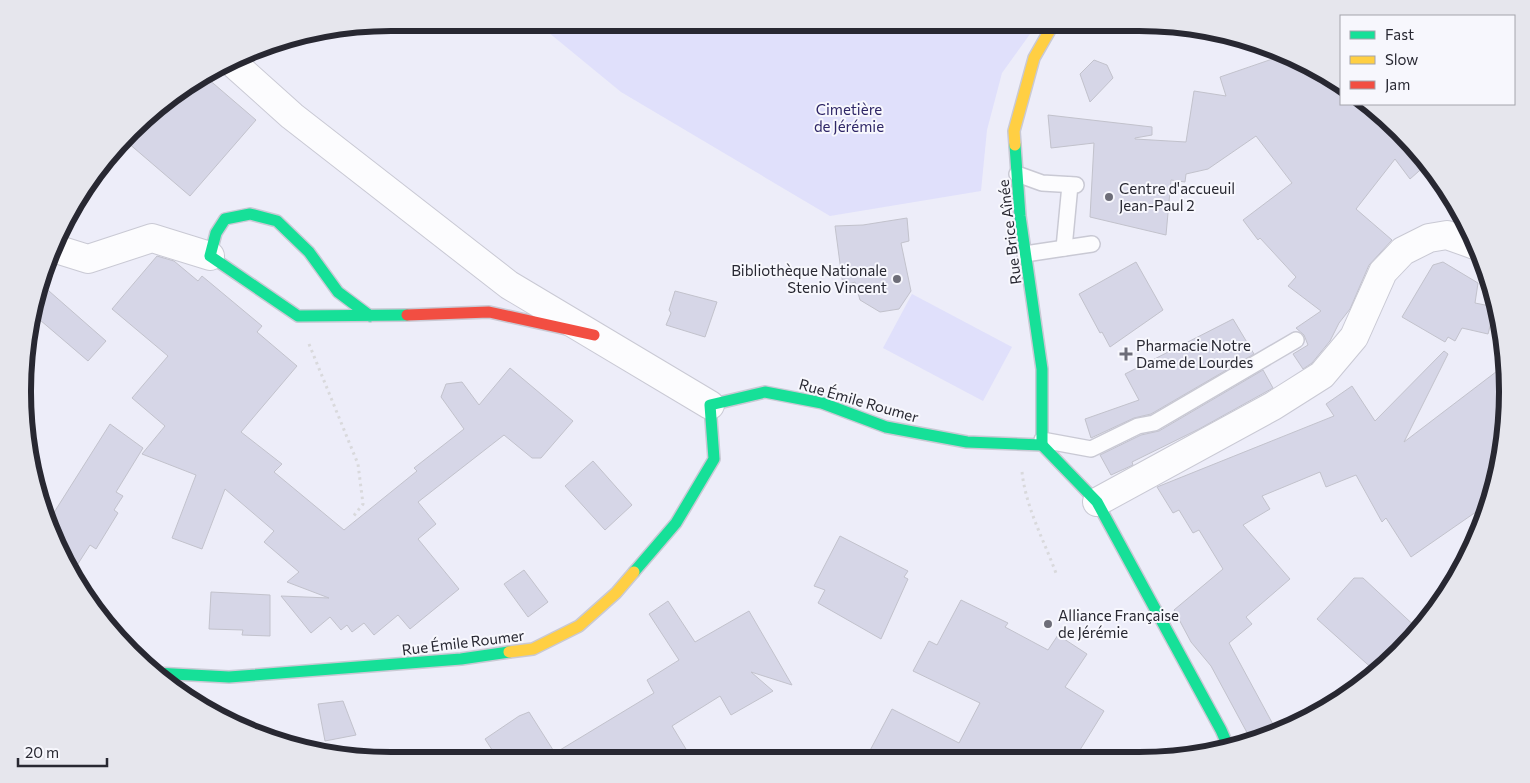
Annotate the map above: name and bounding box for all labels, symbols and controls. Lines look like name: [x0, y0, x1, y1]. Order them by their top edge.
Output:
legend: [1340, 15, 1515, 105]
text: Fast: [1385, 25, 1414, 43]
text: Slow: [1385, 50, 1418, 68]
text: Jam: [1385, 75, 1410, 93]
park label: Cimetière de Jérémie: [814, 100, 884, 135]
street label: Rue Brice Aînée: [994, 178, 1024, 285]
place label: Centre d'accueuil Jean-Paul 2: [1119, 179, 1235, 214]
marker: Centre d'accueuil Jean-Paul 2: [1103, 191, 1115, 203]
place label: Bibliothèque Nationale Stenio Vincent: [731, 261, 887, 296]
marker: Bibliothèque Nationale Stenio Vincent: [891, 273, 903, 285]
place label: Pharmacie Notre Dame de Lourdes: [1136, 336, 1253, 371]
marker: Pharmacie Notre Dame de Lourdes: [1120, 348, 1132, 360]
street label: Rue Émile Roumer: [797, 373, 921, 426]
place label: Alliance Française de Jérémie: [1058, 606, 1179, 641]
marker: Alliance Française de Jérémie: [1042, 618, 1054, 630]
street label: Rue Émile Roumer: [401, 625, 525, 658]
scale bar: [18, 736, 106, 768]
text: 20 m: [25, 743, 59, 761]

